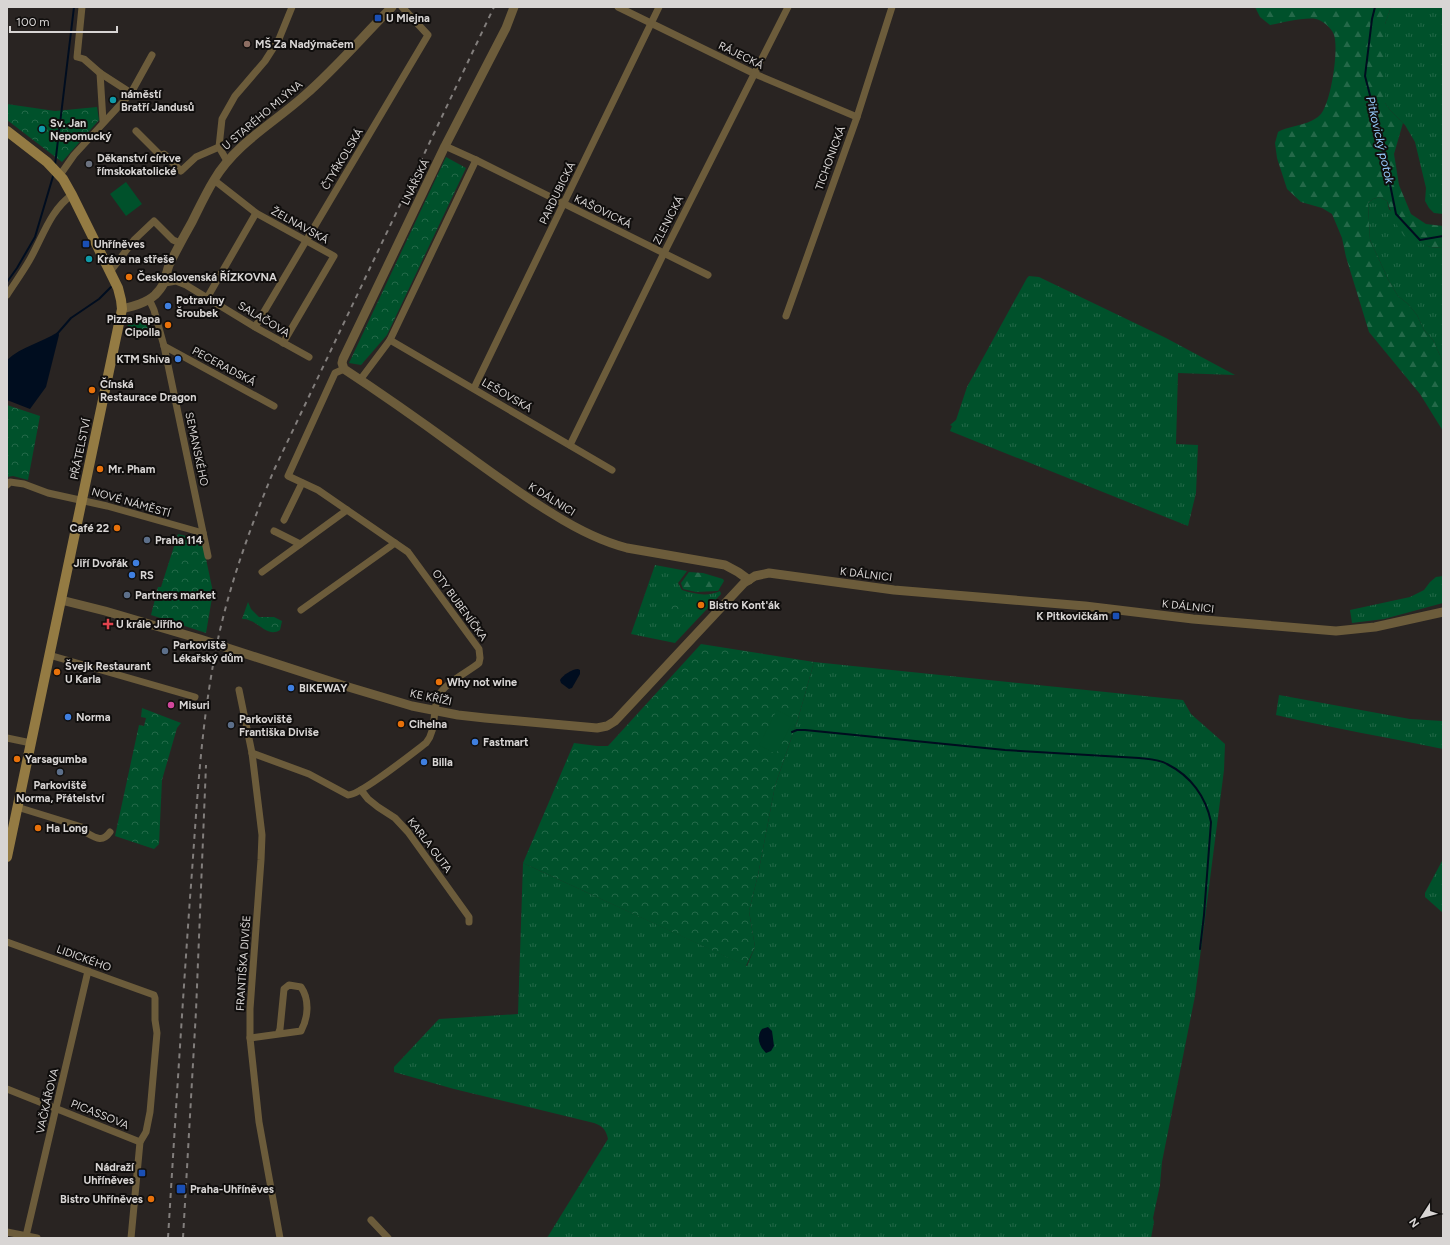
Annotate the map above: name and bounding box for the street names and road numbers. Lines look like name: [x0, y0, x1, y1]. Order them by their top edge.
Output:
street label: RÁJECKÁ: [716, 39, 766, 72]
street label: U STARÉHO MLÝNA: [220, 78, 305, 153]
street label: TICHONICKÁ: [813, 124, 848, 192]
street label: ČTYŘKOLSKÁ: [318, 125, 366, 192]
street label: LNÁŘSKÁ: [398, 156, 432, 207]
street label: PARDUBICKÁ: [537, 159, 578, 227]
street label: KAŠOVICKÁ: [572, 191, 634, 231]
street label: ZLENICKÁ: [651, 193, 686, 247]
street label: ŽELNAVSKÁ: [269, 204, 332, 247]
street label: SALAČOVA: [235, 298, 293, 340]
street label: PECERADSKÁ: [190, 344, 258, 389]
street label: LEŠOVSKÁ: [479, 375, 535, 415]
street label: SEMANSKÉHO: [182, 411, 211, 488]
street label: PŘÁTELSTVÍ: [67, 416, 94, 481]
street label: K DÁLNICI: [526, 480, 577, 519]
street label: NOVÉ NÁMĚSTÍ: [90, 484, 173, 520]
street label: K DÁLNICI: [839, 565, 893, 584]
street label: OTY BUBENÍČKA: [429, 566, 491, 644]
street label: K DÁLNICI: [1161, 597, 1215, 616]
street label: KE KŘÍŽI: [409, 686, 453, 708]
street label: KARLA GUTA: [405, 815, 455, 876]
street label: FRANTIŠKA DIVIŠE: [233, 915, 253, 1011]
street label: LIDICKÉHO: [55, 943, 113, 975]
street label: VAČKÁŘOVA: [33, 1066, 61, 1135]
street label: PICASSOVA: [69, 1097, 131, 1132]

